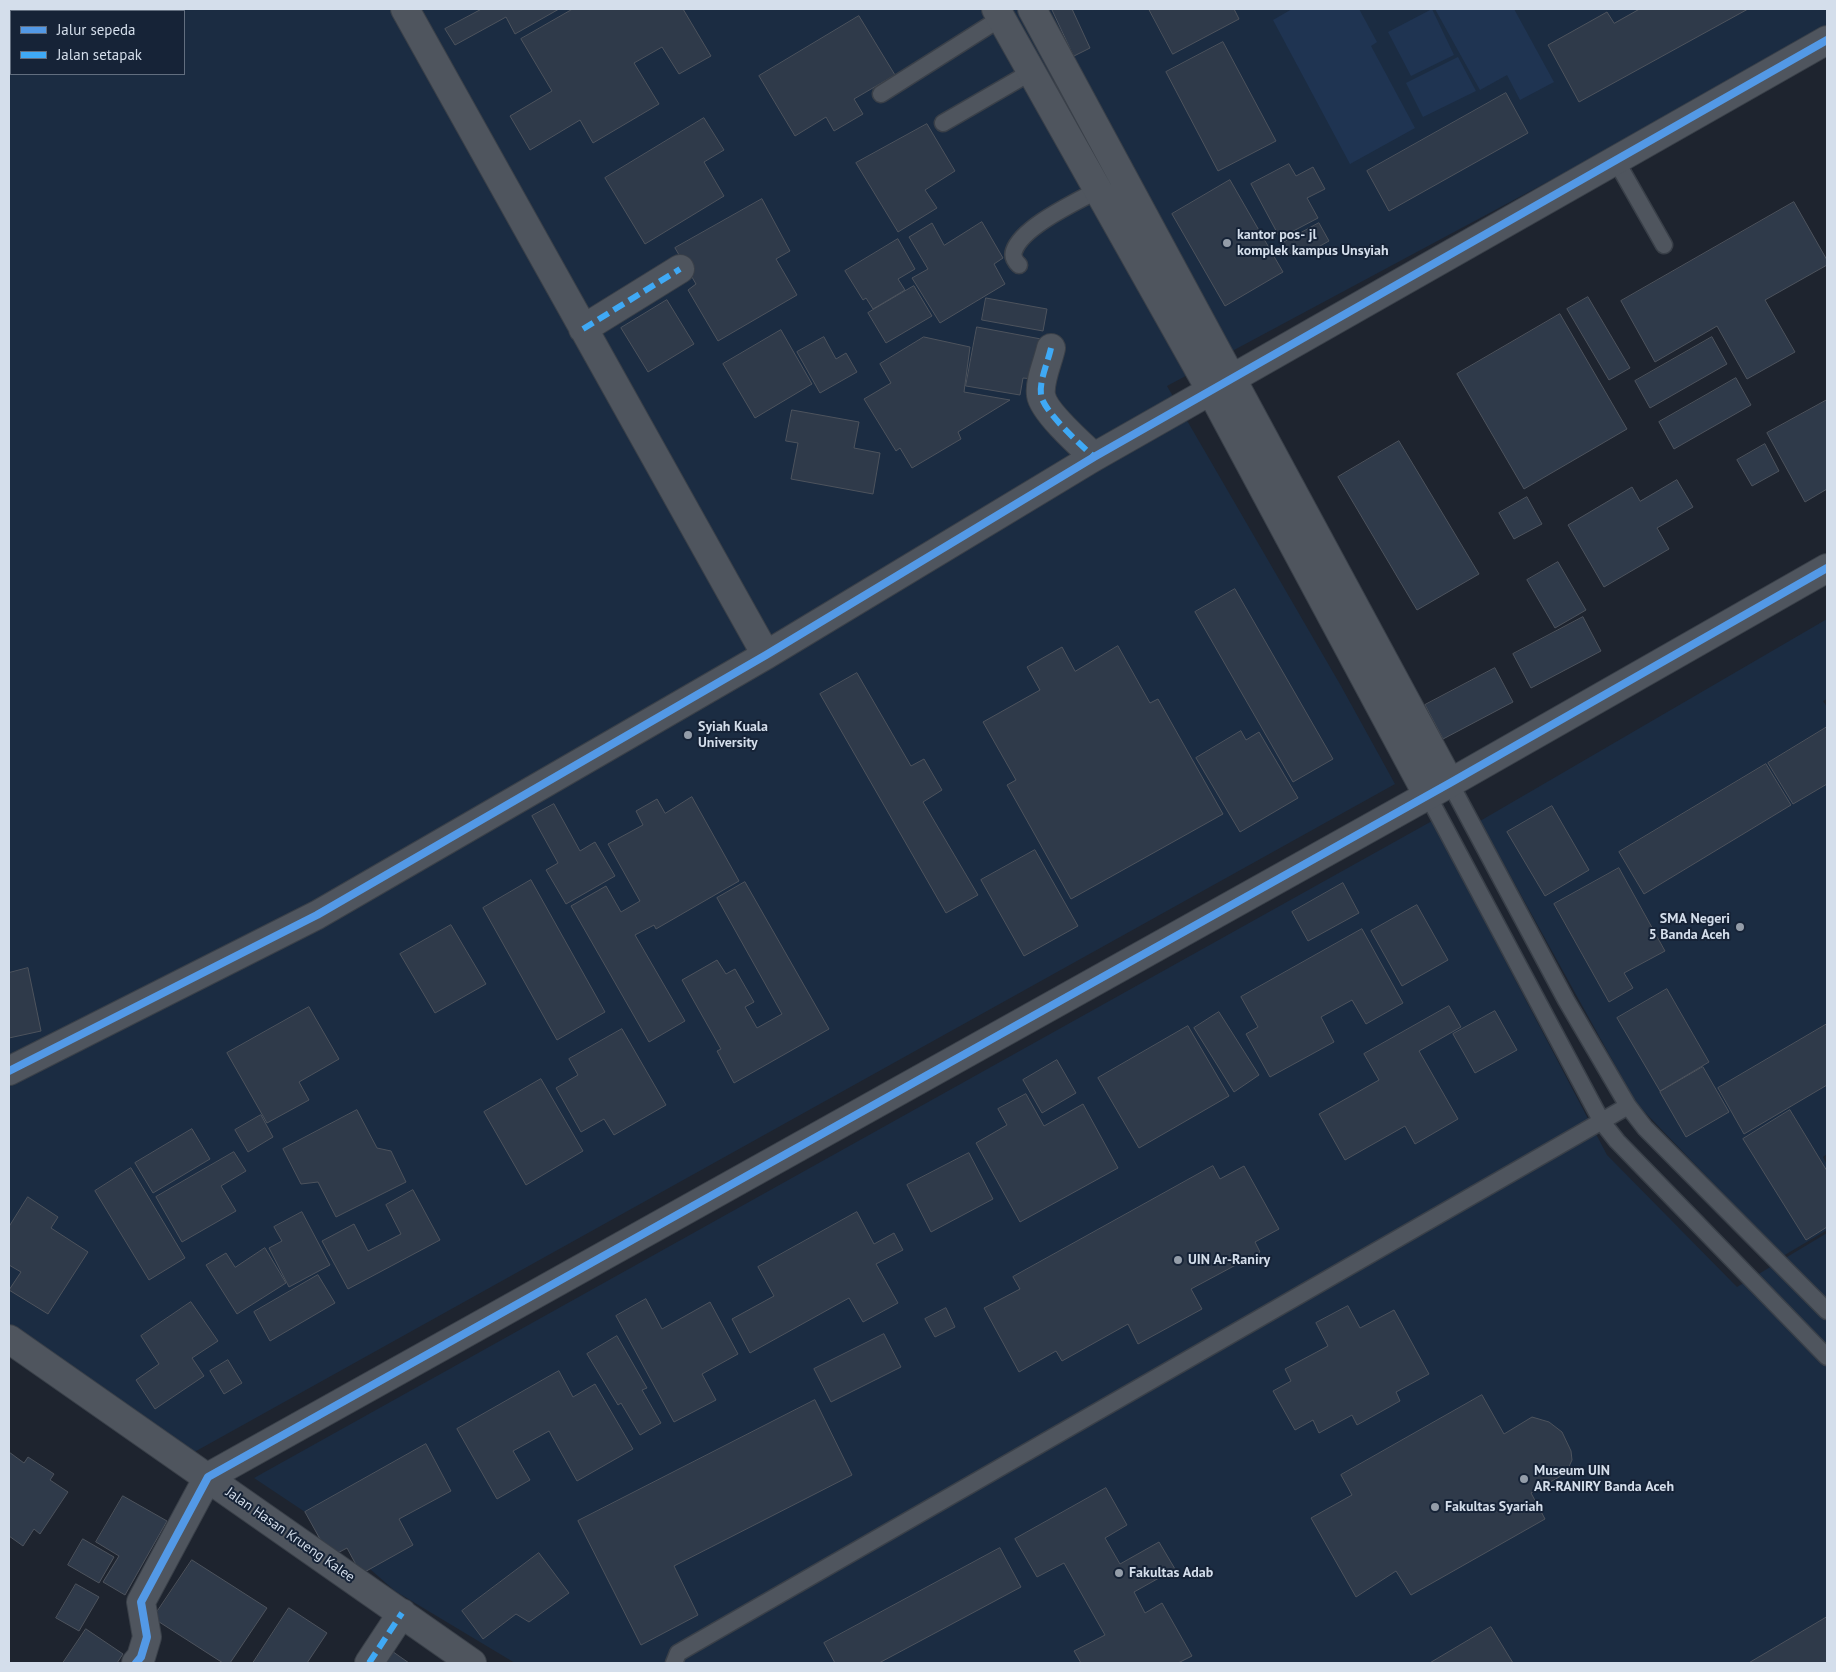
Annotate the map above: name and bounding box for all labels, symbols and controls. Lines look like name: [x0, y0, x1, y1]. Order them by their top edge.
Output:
legend: [10, 10, 185, 75]
text: Jalur sepeda: [57, 20, 136, 39]
text: Jalan setapak: [57, 45, 142, 64]
place label: kantor pos- jl komplek kampus Unsyiah: [1237, 227, 1389, 260]
marker: kantor pos- jl komplek kampus Unsyiah: [1221, 237, 1233, 249]
place label: Syiah Kuala University: [698, 719, 768, 752]
marker: Syiah Kuala University: [682, 729, 694, 741]
place label: SMA Negeri 5 Banda Aceh: [1649, 911, 1730, 944]
marker: SMA Negeri 5 Banda Aceh: [1734, 921, 1746, 933]
place label: UIN Ar-Raniry: [1188, 1252, 1270, 1268]
marker: UIN Ar-Raniry: [1172, 1254, 1184, 1266]
place label: Museum UIN AR-RANIRY Banda Aceh: [1534, 1463, 1674, 1495]
marker: Museum UIN AR-RANIRY Banda Aceh: [1518, 1473, 1530, 1485]
street label: Jalan Hasan Krueng Kalee: [222, 1484, 358, 1586]
place label: Fakultas Syariah: [1445, 1499, 1543, 1515]
marker: Fakultas Syariah: [1429, 1501, 1441, 1513]
place label: Fakultas Adab: [1129, 1565, 1213, 1581]
marker: Fakultas Adab: [1113, 1567, 1125, 1579]

